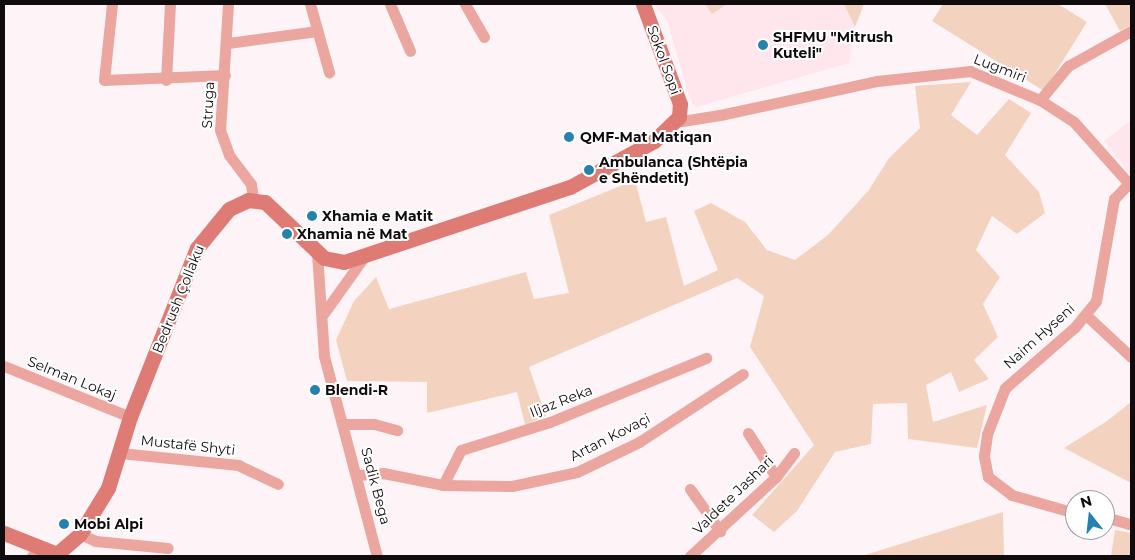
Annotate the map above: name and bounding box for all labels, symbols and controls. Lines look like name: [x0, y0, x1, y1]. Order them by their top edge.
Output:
street label: Sokol Sopi: [644, 23, 684, 97]
place label: SHFMU "Mitrush Kuteli": [773, 29, 893, 62]
marker: SHFMU "Mitrush Kuteli": [757, 39, 769, 51]
street label: Lugmiri: [971, 50, 1029, 86]
street label: Struga: [198, 81, 218, 129]
place label: QMF-Mat Matiqan: [580, 129, 712, 145]
marker: QMF-Mat Matiqan: [562, 130, 576, 144]
place label: Ambulanca (Shtëpia e Shëndetit): [599, 154, 748, 186]
marker: Ambulanca (Shtëpia e Shëndetit): [583, 164, 595, 176]
place label: Xhamia e Matit: [322, 208, 433, 224]
marker: Xhamia e Matit: [306, 210, 318, 222]
place label: Xhamia në Mat: [297, 226, 407, 242]
marker: Xhamia në Mat: [281, 228, 293, 240]
street label: Bedrush Çollaku: [149, 242, 207, 356]
street label: Naim Hyseni: [1000, 300, 1078, 372]
street label: Selman Lokaj: [25, 353, 119, 403]
street label: Iljaz Reka: [527, 381, 595, 421]
place label: Blendi-R: [325, 382, 388, 398]
marker: Blendi-R: [309, 384, 321, 396]
street label: Artan Kovaçi: [567, 410, 653, 464]
street label: Mustafë Shyti: [140, 432, 236, 458]
street label: Sadik Bega: [358, 446, 394, 526]
street label: Valdete Jashari: [689, 452, 777, 538]
north arrow: [1065, 490, 1115, 540]
text: N: [1078, 491, 1094, 512]
place label: Mobi Alpi: [74, 516, 143, 532]
marker: Mobi Alpi: [58, 518, 70, 530]

